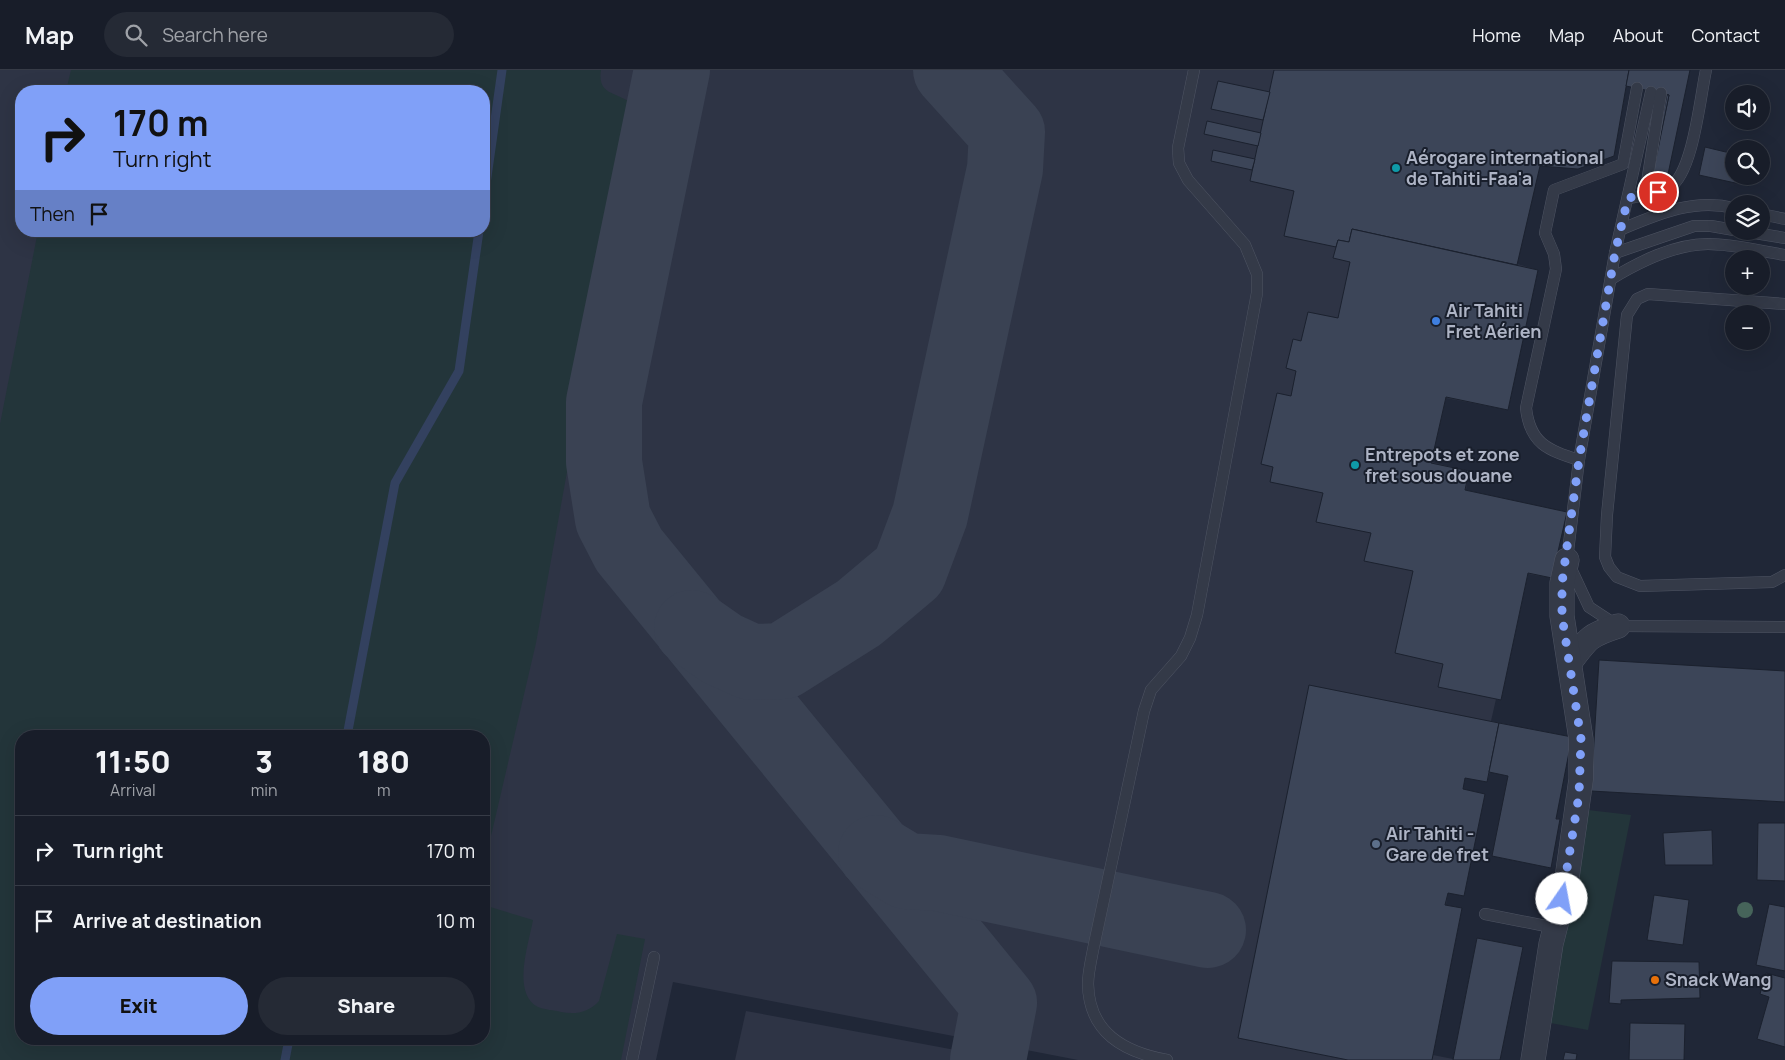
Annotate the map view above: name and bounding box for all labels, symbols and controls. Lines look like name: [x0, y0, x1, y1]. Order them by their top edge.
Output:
search box: [104, 12, 454, 57]
text: Map: [25, 18, 74, 51]
icon: search: [122, 21, 150, 49]
text: Search here: [162, 22, 268, 48]
text: Home: [1472, 23, 1521, 47]
text: Map: [1549, 23, 1585, 47]
text: About: [1613, 23, 1663, 47]
text: Contact: [1691, 23, 1760, 47]
map controls: [1725, 85, 1770, 350]
button: sound: [1725, 85, 1770, 130]
text: 170 m: [113, 99, 209, 147]
icon: right: [30, 105, 95, 170]
button: search: [1725, 140, 1770, 185]
text: Turn right: [113, 144, 211, 174]
place label: Aérogare international de Tahiti-Faa'a: [1406, 145, 1604, 190]
marker: Aérogare international de Tahiti-Faa'a: [1390, 162, 1402, 174]
pin: [1637, 171, 1679, 213]
icon: arrive: [1644, 178, 1672, 206]
button: layers: [1725, 195, 1770, 240]
icon: arrive: [85, 200, 113, 228]
text: Then: [30, 201, 75, 227]
button: +: [1725, 250, 1770, 295]
place label: Air Tahiti Fret Aérien: [1446, 298, 1542, 343]
button: −: [1725, 305, 1770, 350]
marker: Air Tahiti Fret Aérien: [1430, 315, 1442, 327]
place label: Entrepots et zone fret sous douane: [1365, 442, 1520, 487]
marker: Entrepots et zone fret sous douane: [1349, 459, 1361, 471]
text: 11:50: [95, 741, 171, 782]
text: 3: [255, 741, 273, 782]
text: 180: [358, 741, 410, 782]
text: Arrival: [110, 779, 156, 801]
text: min: [251, 779, 278, 801]
text: m: [377, 779, 391, 801]
place label: Air Tahiti - Gare de fret: [1386, 821, 1489, 866]
icon: right: [30, 837, 58, 865]
text: Turn right: [73, 838, 163, 864]
text: 170 m: [427, 838, 475, 864]
marker: Air Tahiti - Gare de fret: [1370, 838, 1382, 850]
position arrow: [1535, 872, 1587, 924]
icon: arrive: [30, 907, 58, 935]
text: Arrive at destination: [73, 908, 262, 934]
text: 10 m: [436, 908, 475, 934]
place label: Snack Wang: [1665, 967, 1772, 991]
marker: Snack Wang: [1649, 974, 1661, 986]
button: Exit: [30, 977, 248, 1035]
button: Share: [258, 977, 475, 1035]

